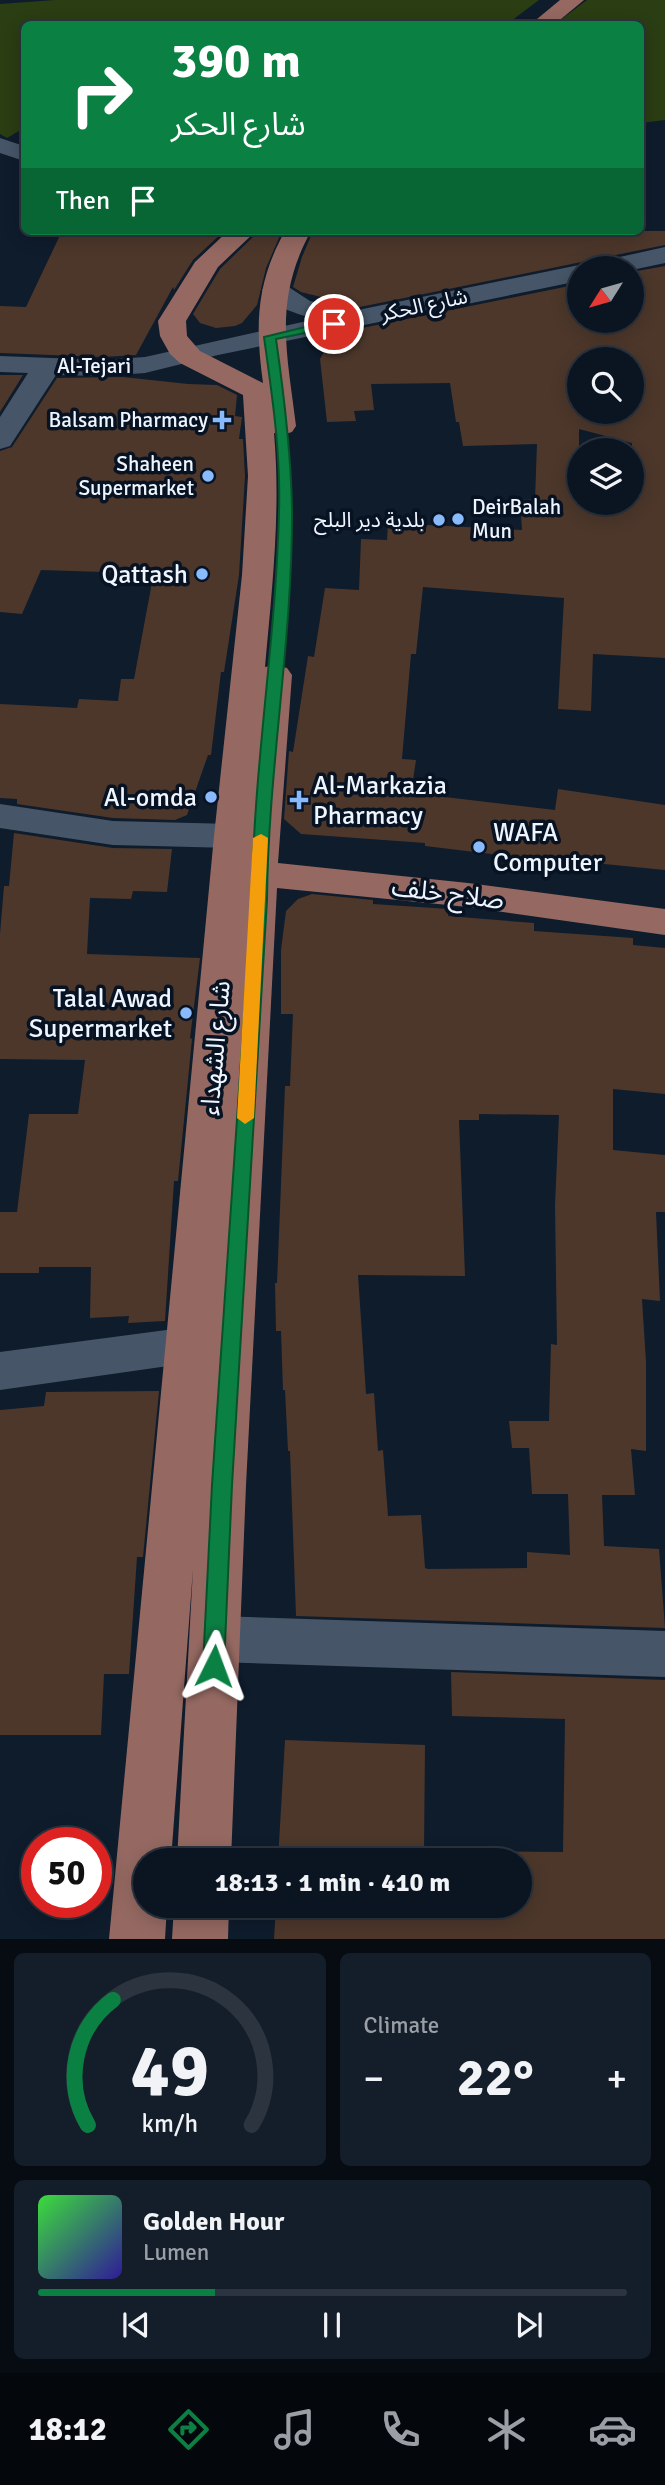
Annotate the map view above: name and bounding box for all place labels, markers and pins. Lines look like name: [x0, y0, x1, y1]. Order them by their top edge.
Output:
pin: [304, 294, 364, 354]
place label: Balsam Pharmacy: [49, 407, 208, 433]
marker: Balsam Pharmacy: [214, 412, 230, 428]
place label: Shaheen Supermarket: [78, 451, 194, 501]
marker: Shaheen Supermarket: [200, 468, 216, 484]
place label: DeirBalah Mun: [472, 494, 561, 544]
place label: بلدية دير البلح: [314, 507, 425, 535]
marker: DeirBalah Mun: [450, 511, 466, 527]
marker: بلدية دير البلح: [431, 512, 447, 528]
place label: Qattash: [102, 559, 188, 591]
marker: Qattash: [194, 566, 210, 582]
place label: Al-Markazia Pharmacy: [313, 770, 447, 832]
place label: Al-omda: [104, 782, 197, 814]
marker: Al-omda: [203, 789, 219, 805]
marker: Al-Markazia Pharmacy: [291, 792, 307, 808]
place label: WAFA Computer: [493, 817, 603, 879]
marker: WAFA Computer: [471, 839, 487, 855]
place label: Talal Awad Supermarket: [29, 983, 172, 1045]
marker: Talal Awad Supermarket: [178, 1005, 194, 1021]

